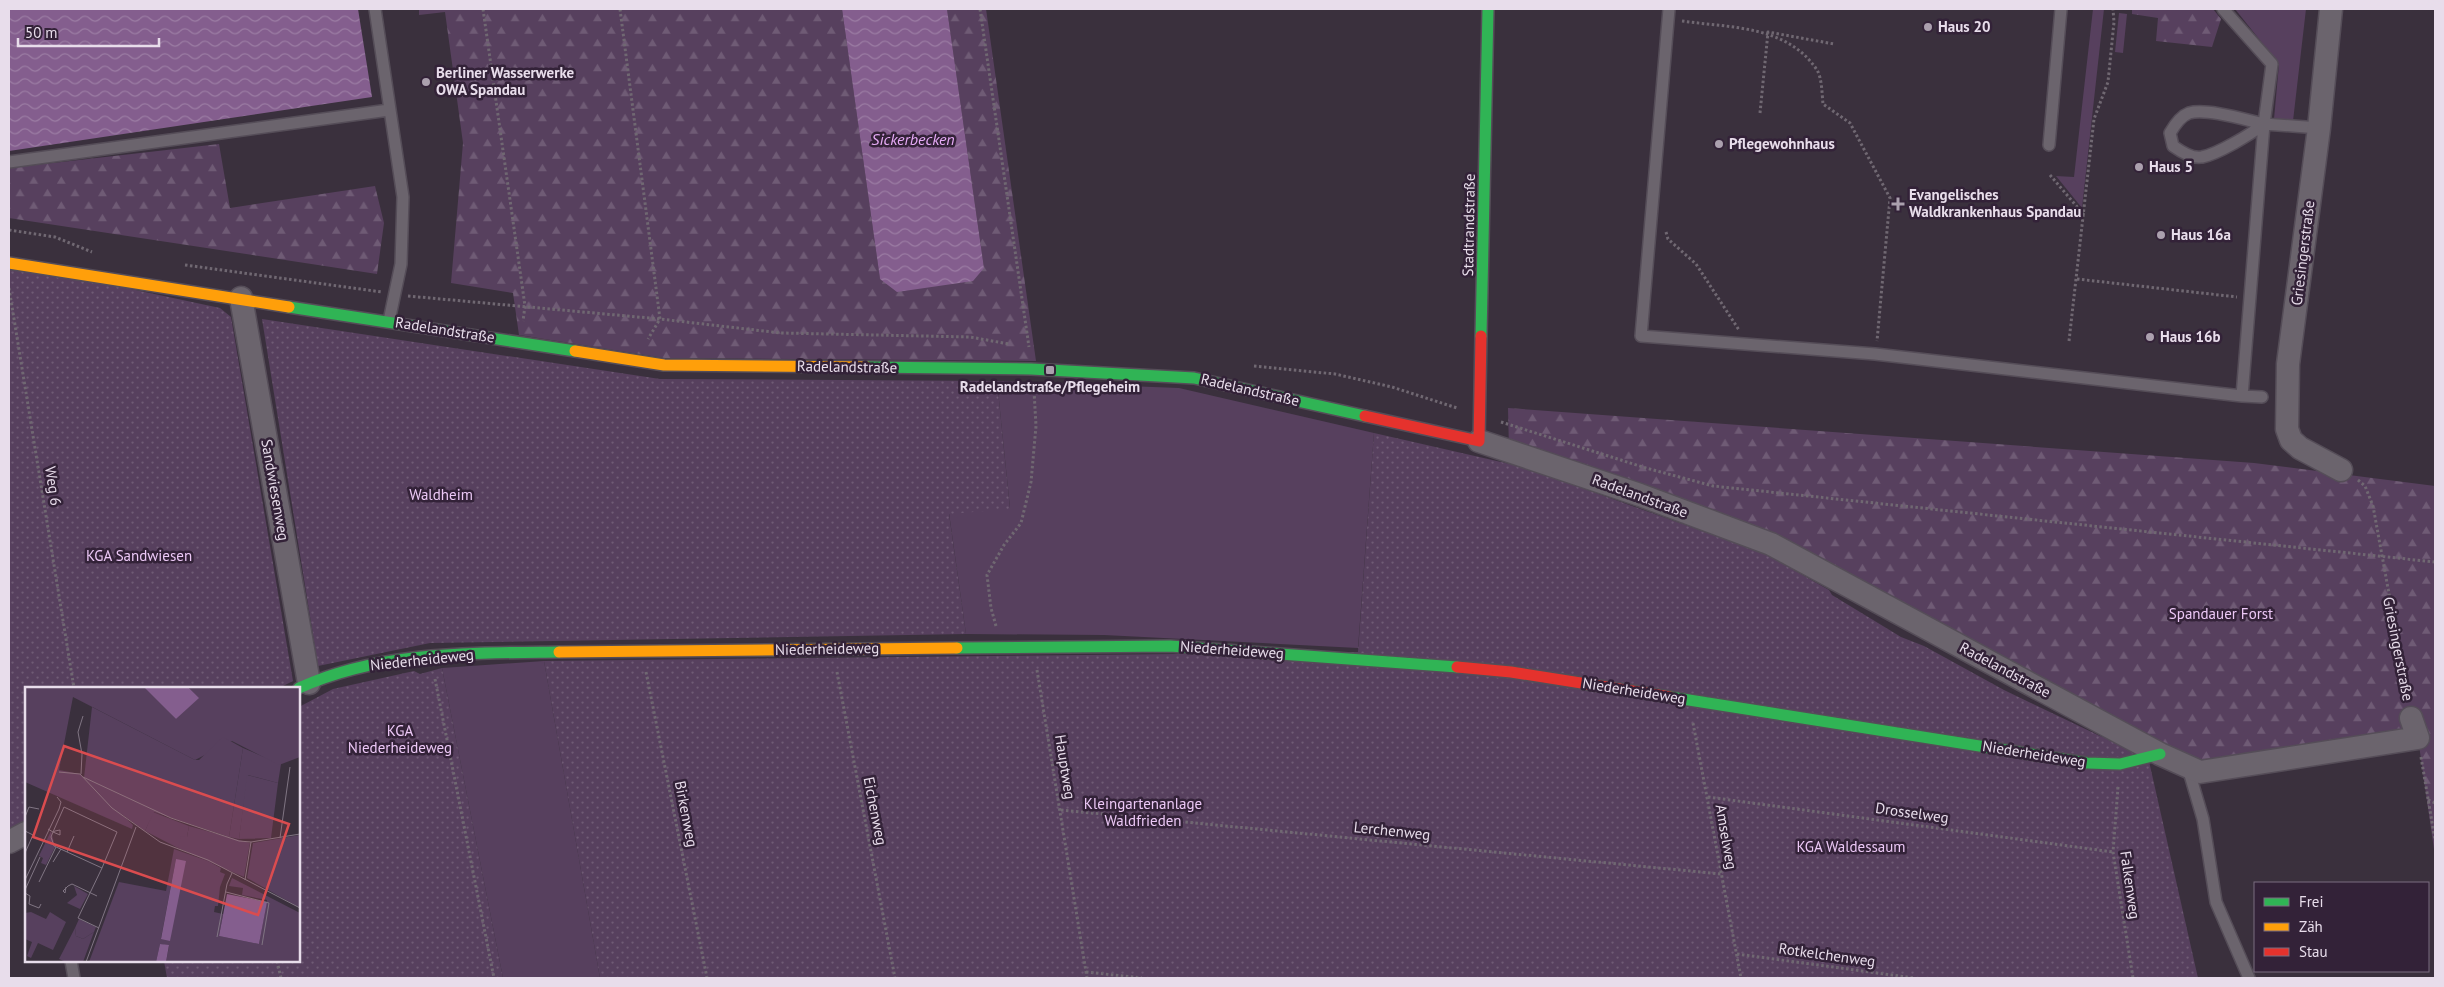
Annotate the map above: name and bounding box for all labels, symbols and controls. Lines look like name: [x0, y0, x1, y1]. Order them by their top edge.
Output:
scale bar: [18, 15, 159, 47]
place label: Haus 20: [1938, 17, 1990, 36]
marker: Haus 20: [1922, 21, 1934, 33]
text: 50 m: [25, 23, 58, 42]
place label: Berliner Wasserwerke OWA Spandau: [436, 63, 575, 99]
marker: Berliner Wasserwerke OWA Spandau: [420, 76, 432, 88]
water label: Sickerbecken: [871, 129, 955, 149]
place label: Pflegewohnhaus: [1729, 134, 1835, 153]
marker: Pflegewohnhaus: [1713, 138, 1725, 150]
place label: Haus 5: [2149, 157, 2193, 176]
marker: Haus 5: [2133, 161, 2145, 173]
street label: Stadtrandstraße: [1458, 173, 1479, 277]
place label: Evangelisches Waldkrankenhaus Spandau: [1909, 185, 2081, 221]
marker: Evangelisches Waldkrankenhaus Spandau: [1891, 197, 1905, 211]
street label: Griesingerstraße: [2287, 199, 2318, 307]
place label: Haus 16a: [2171, 225, 2231, 244]
marker: Haus 16a: [2155, 229, 2167, 241]
street label: Radelandstraße: [394, 312, 496, 347]
place label: Haus 16b: [2160, 327, 2220, 346]
marker: Haus 16b: [2144, 331, 2156, 343]
street label: Radelandstraße: [797, 356, 897, 377]
marker: Radelandstraße/Pflegeheim: [1044, 364, 1056, 376]
street label: Radelandstraße: [1199, 369, 1301, 410]
place label: Radelandstraße/Pflegeheim: [960, 377, 1140, 396]
street label: Sandwiesenweg: [257, 438, 294, 542]
street label: Weg 6: [41, 465, 66, 507]
street label: Radelandstraße: [1590, 469, 1691, 522]
park label: Waldheim: [409, 485, 473, 504]
park label: KGA Sandwiesen: [86, 546, 192, 565]
street label: Griesingerstraße: [2379, 595, 2418, 703]
park label: Spandauer Forst: [2169, 604, 2273, 623]
street label: Niederheideweg: [1179, 636, 1285, 663]
street label: Niederheideweg: [775, 638, 879, 659]
street label: Radelandstraße: [1956, 638, 2054, 702]
street label: Niederheideweg: [369, 645, 475, 674]
street label: Niederheideweg: [1581, 673, 1687, 708]
inset map: [25, 687, 300, 962]
park label: KGA Niederheideweg: [348, 721, 452, 757]
street label: Hauptweg: [1051, 733, 1080, 801]
street label: Niederheideweg: [1981, 736, 2087, 771]
street label: Eichenweg: [860, 775, 891, 847]
street label: Birkenweg: [671, 779, 702, 849]
park label: Kleingartenanlage Waldfrieden: [1084, 794, 1202, 830]
street label: Drosselweg: [1874, 798, 1950, 827]
street label: Amselweg: [1711, 803, 1742, 871]
street label: Lerchenweg: [1353, 817, 1431, 844]
park label: KGA Waldessaum: [1796, 837, 1906, 856]
street label: Falkenweg: [2116, 850, 2145, 920]
legend: [2254, 882, 2429, 972]
text: Frei: [2299, 892, 2324, 911]
text: Zäh: [2299, 917, 2323, 936]
street label: Rotkelchenweg: [1777, 938, 1877, 971]
text: Stau: [2299, 942, 2328, 961]

